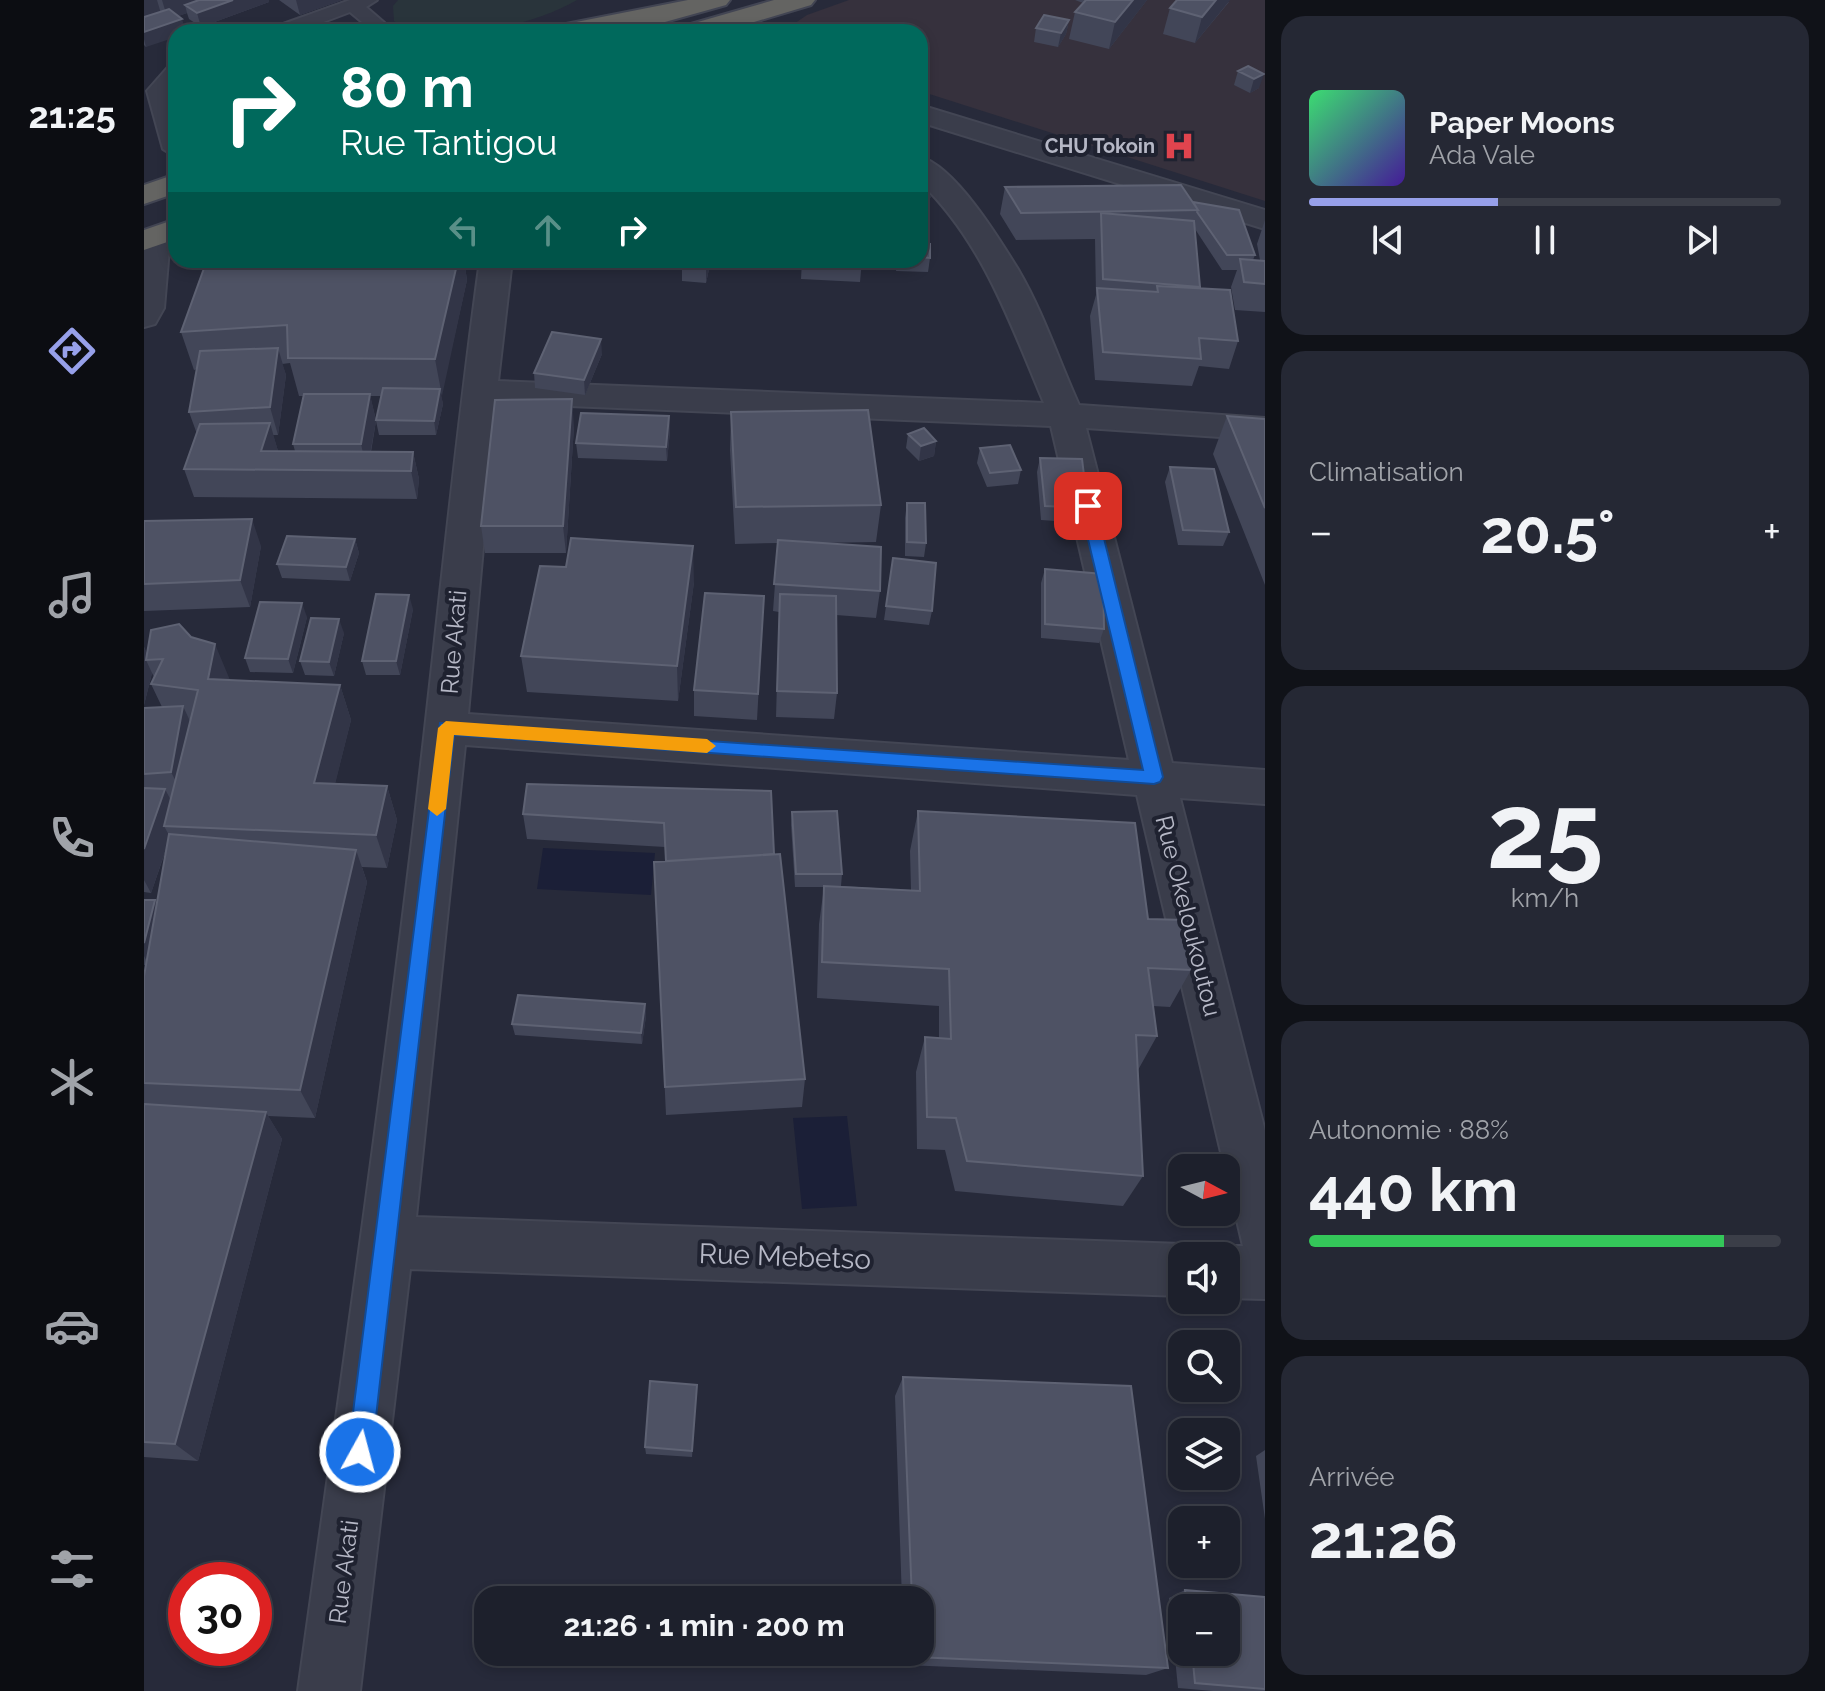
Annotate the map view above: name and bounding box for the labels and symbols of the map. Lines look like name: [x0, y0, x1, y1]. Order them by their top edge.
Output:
hospital icon: CHU Tokoin: [1162, 129, 1196, 163]
place label: CHU Tokoin: [1045, 134, 1155, 158]
pin: [1054, 472, 1122, 540]
street label: Rue Akati: [435, 589, 472, 695]
street label: Rue Okeloukoutou: [1149, 812, 1227, 1019]
north arrow: [1168, 1154, 1240, 1226]
street label: Rue Mebetso: [698, 1237, 872, 1276]
position arrow: [318, 1410, 402, 1494]
street label: Rue Akati: [323, 1518, 364, 1625]
speed limit sign: 30: [168, 1562, 272, 1666]

